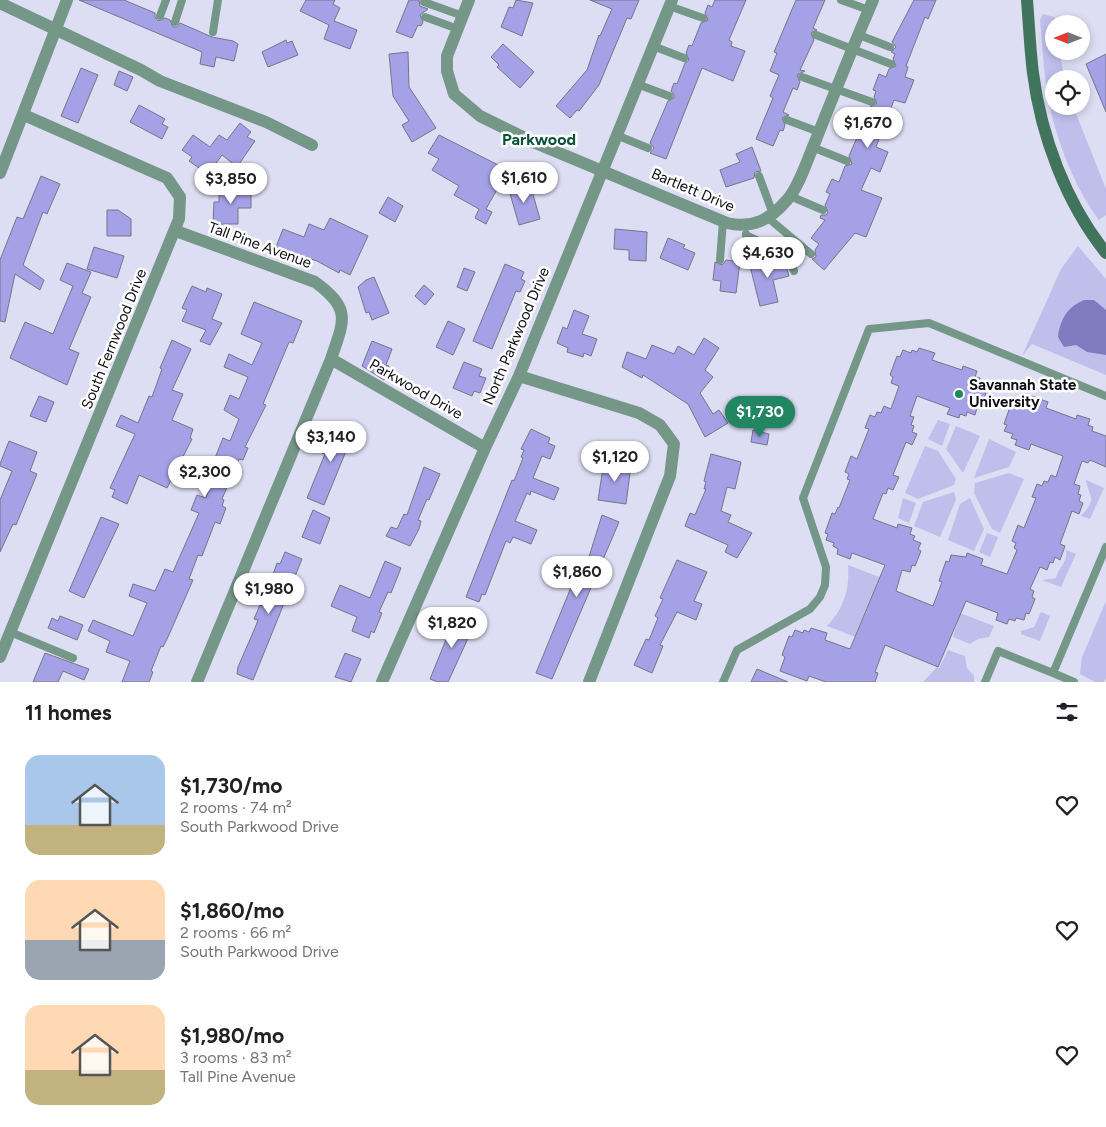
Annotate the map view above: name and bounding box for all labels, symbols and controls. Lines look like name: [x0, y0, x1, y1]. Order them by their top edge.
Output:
north arrow: [1045, 15, 1090, 60]
map controls: [1045, 15, 1090, 115]
button: locate: [1045, 70, 1090, 115]
pin: $1,670: [827, 106, 909, 149]
text: $1,670: [844, 113, 892, 132]
district label: Parkwood: [502, 130, 576, 149]
pin: $3,850: [190, 162, 272, 205]
pin: $1,610: [483, 162, 565, 204]
street label: Bartlett Drive: [649, 164, 737, 216]
text: $1,610: [501, 168, 547, 187]
text: $3,850: [205, 169, 257, 188]
street label: Tall Pine Avenue: [206, 218, 314, 272]
pin: $4,630: [727, 236, 809, 279]
text: $4,630: [742, 243, 794, 262]
street label: North Parkwood Drive: [479, 264, 553, 408]
street label: South Fernwood Drive: [78, 266, 150, 412]
street label: Parkwood Drive: [366, 355, 466, 423]
place label: Savannah State University: [969, 376, 1077, 411]
marker: Savannah State University: [953, 388, 965, 400]
pin: $1,730: [719, 396, 801, 438]
text: $1,730: [736, 402, 784, 421]
pin: $3,140: [290, 420, 372, 463]
text: $3,140: [306, 427, 356, 446]
pin: $1,120: [574, 440, 656, 483]
text: $1,120: [592, 447, 638, 466]
pin: $2,300: [164, 456, 246, 498]
text: $2,300: [179, 462, 231, 481]
pin: $1,860: [536, 556, 618, 598]
text: $1,860: [552, 562, 602, 581]
pin: $1,980: [228, 572, 310, 615]
text: $1,980: [244, 579, 294, 598]
pin: $1,820: [411, 606, 493, 649]
text: $1,820: [427, 613, 477, 632]
icon: filters: [1053, 698, 1081, 726]
text: 11 homes: [25, 700, 112, 725]
text: $1,730/mo: [180, 773, 282, 798]
icon: home: [65, 775, 125, 835]
icon: heart: [1053, 791, 1081, 819]
text: 2 rooms · 74 m²: [180, 798, 292, 817]
text: South Parkwood Drive: [180, 817, 339, 836]
text: $1,860/mo: [180, 898, 284, 923]
icon: home: [65, 900, 125, 960]
icon: heart: [1053, 916, 1081, 944]
text: 2 rooms · 66 m²: [180, 923, 291, 942]
text: South Parkwood Drive: [180, 942, 339, 961]
text: $1,980/mo: [180, 1023, 284, 1048]
icon: home: [65, 1025, 125, 1085]
icon: heart: [1053, 1041, 1081, 1069]
text: 3 rooms · 83 m²: [180, 1048, 292, 1067]
text: Tall Pine Avenue: [180, 1067, 296, 1086]

